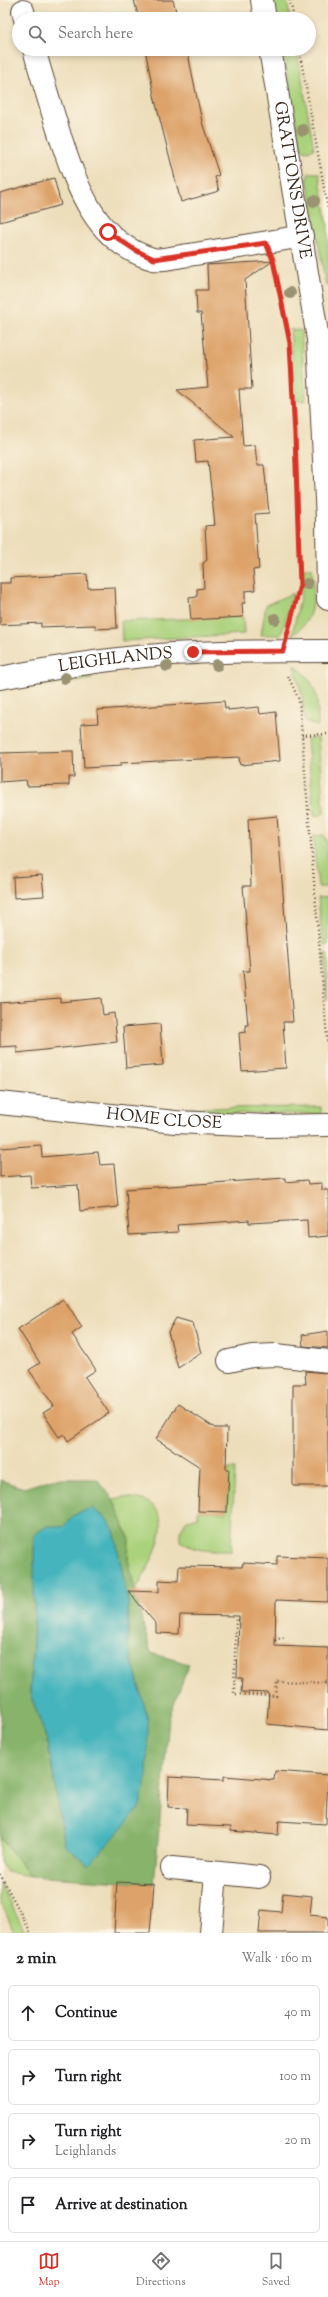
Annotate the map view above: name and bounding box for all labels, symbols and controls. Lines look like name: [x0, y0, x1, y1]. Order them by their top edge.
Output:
search box: [12, 12, 316, 56]
icon: search: [26, 23, 48, 45]
text: Search here: [58, 24, 133, 45]
street label: GRATTONS DRIVE: [267, 100, 317, 261]
route start: [99, 223, 117, 241]
street label: LEIGHLANDS: [57, 642, 173, 679]
route end: [184, 643, 202, 661]
street label: HOME CLOSE: [105, 1103, 223, 1136]
text: 2 min: [16, 1947, 57, 1971]
text: Walk · 160 m: [241, 1950, 312, 1968]
icon: ahead: [17, 2002, 39, 2024]
text: Continue: [55, 2003, 117, 2024]
text: 40 m: [284, 2004, 311, 2022]
icon: right: [17, 2066, 39, 2088]
text: Turn right: [55, 2067, 121, 2088]
text: 100 m: [279, 2068, 311, 2086]
text: Turn right: [55, 2122, 121, 2143]
icon: right: [17, 2130, 39, 2152]
text: 20 m: [285, 2132, 311, 2150]
text: Leighlands: [55, 2143, 116, 2161]
icon: arrive: [17, 2194, 39, 2216]
text: Arrive at destination: [55, 2195, 188, 2216]
tab: Map: [38, 2250, 60, 2290]
tab: Directions: [136, 2250, 186, 2290]
tab: Saved: [262, 2250, 290, 2290]

